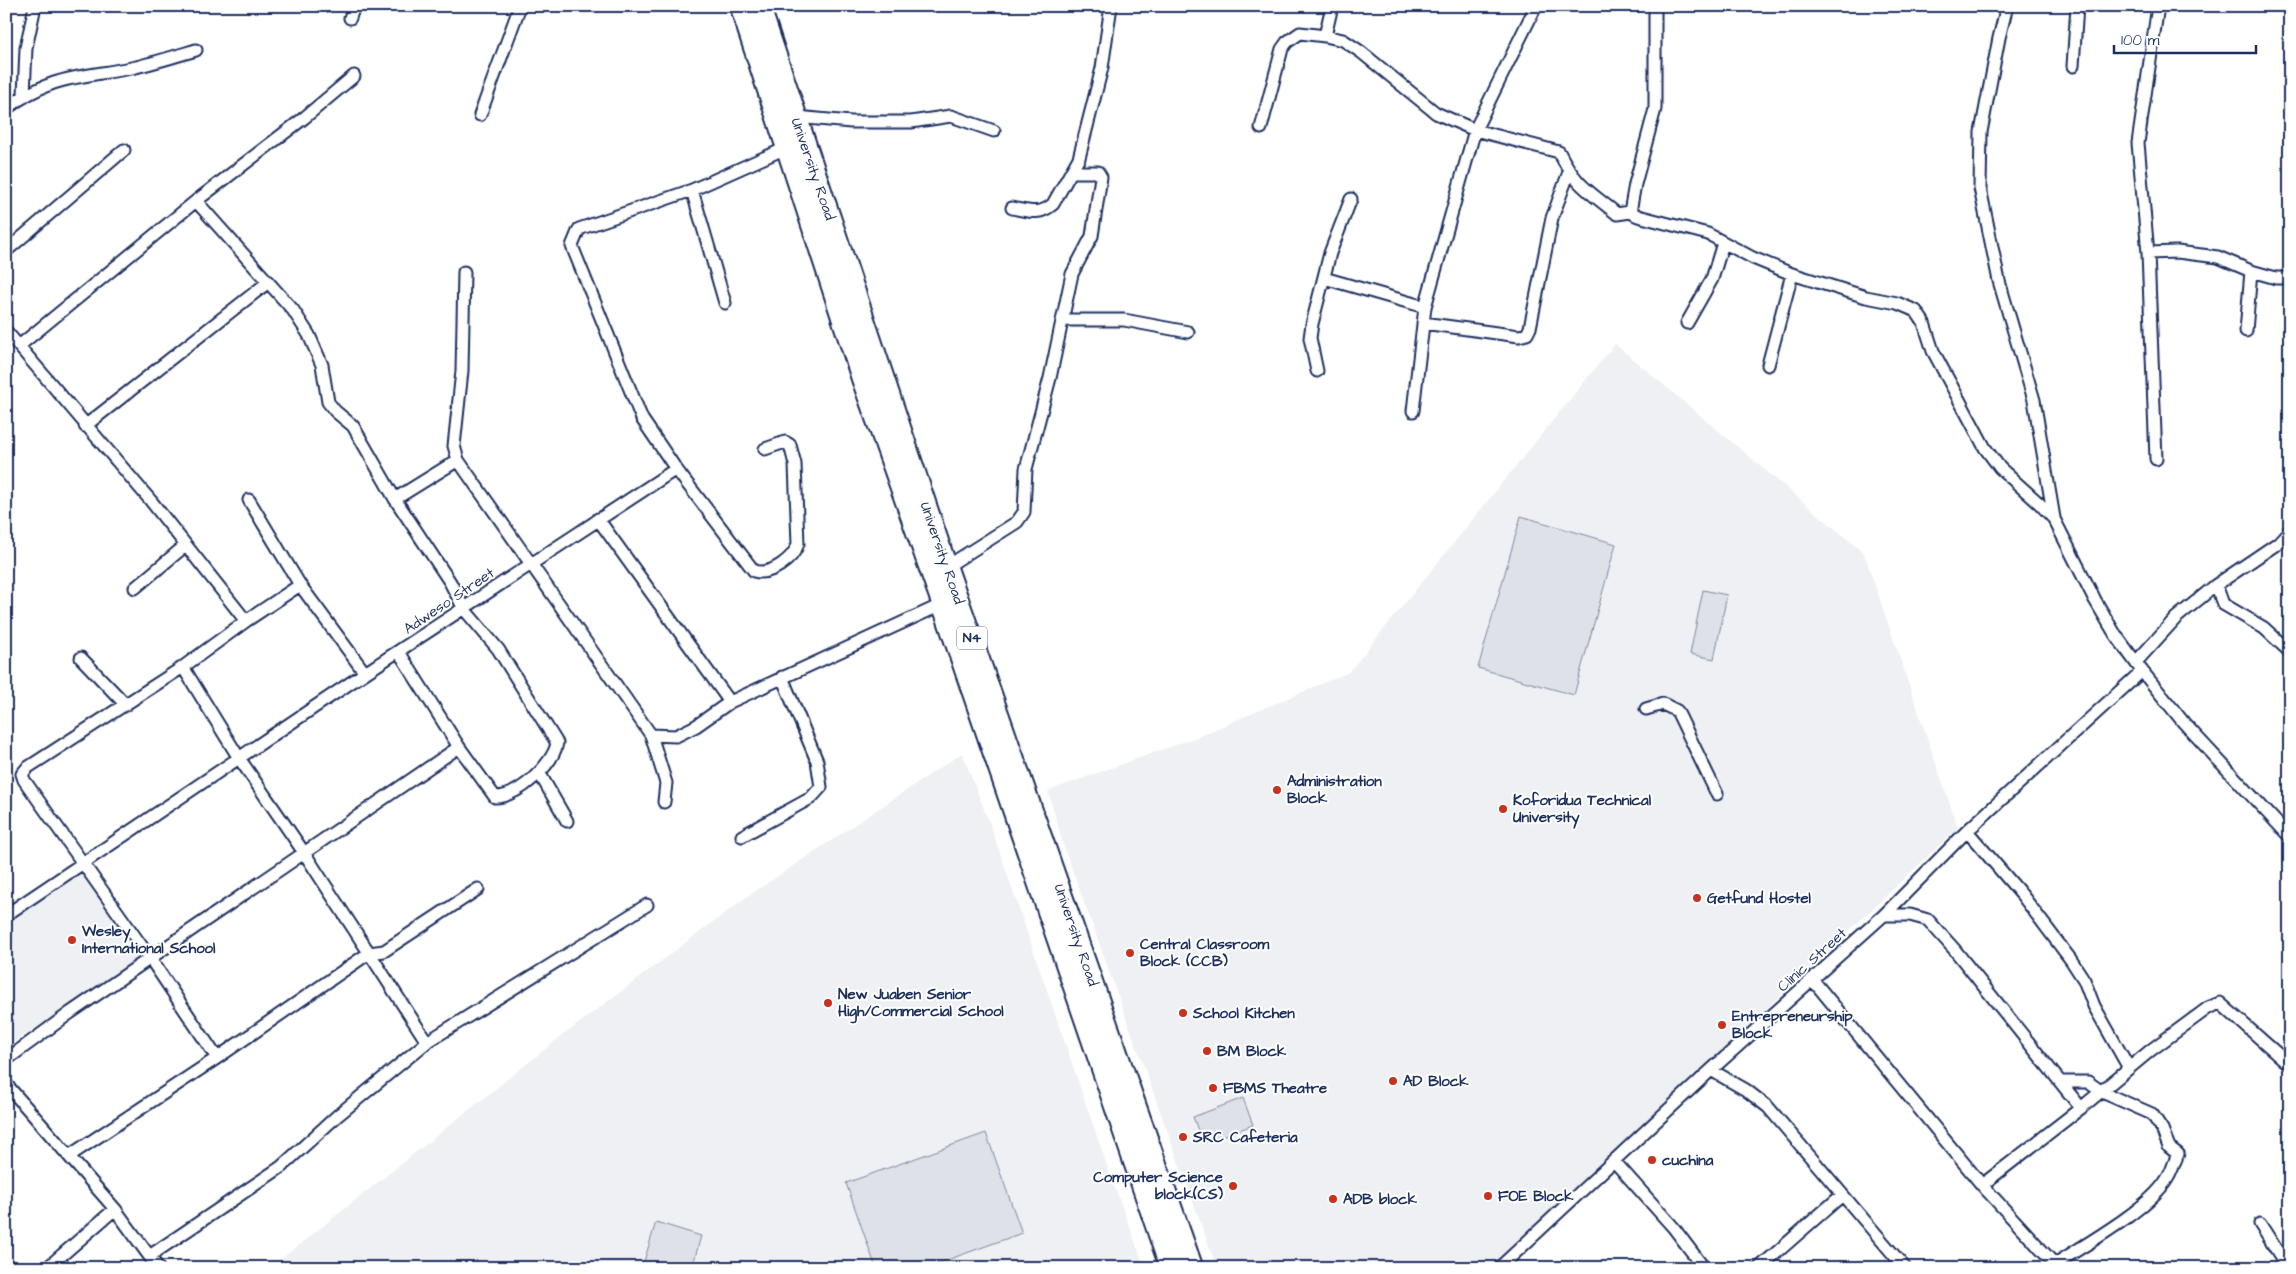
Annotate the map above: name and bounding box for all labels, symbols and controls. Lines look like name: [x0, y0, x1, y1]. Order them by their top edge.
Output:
scale bar: [2114, 22, 2256, 54]
text: 100 m: [2121, 30, 2160, 51]
street label: University Road: [785, 115, 840, 224]
street label: University Road: [914, 499, 969, 608]
street label: Adweso Street: [399, 563, 499, 639]
road number: N4: [957, 626, 987, 650]
place label: Administration Block: [1287, 771, 1382, 809]
marker: Administration Block: [1271, 784, 1283, 796]
place label: Koforidua Technical University: [1513, 790, 1652, 829]
marker: Koforidua Technical University: [1497, 803, 1509, 815]
street label: University Road: [1048, 881, 1103, 990]
place label: Getfund Hostel: [1707, 888, 1812, 909]
marker: Getfund Hostel: [1691, 892, 1703, 904]
place label: Wesley International School: [81, 921, 216, 959]
street label: Clinic Street: [1773, 923, 1851, 997]
marker: Wesley International School: [66, 934, 78, 946]
place label: Central Classroom Block (CCB): [1140, 934, 1269, 972]
marker: Central Classroom Block (CCB): [1124, 947, 1136, 959]
place label: New Juaben Senior High/Commercial School: [838, 984, 1004, 1024]
marker: New Juaben Senior High/Commercial School: [822, 997, 834, 1009]
place label: School Kitchen: [1192, 1003, 1295, 1024]
place label: Entrepreneurship Block: [1732, 1006, 1853, 1044]
marker: School Kitchen: [1177, 1007, 1189, 1019]
marker: Entrepreneurship Block: [1716, 1019, 1728, 1031]
place label: BM Block: [1217, 1041, 1287, 1062]
marker: BM Block: [1201, 1045, 1213, 1057]
place label: AD Block: [1403, 1071, 1469, 1092]
marker: AD Block: [1387, 1075, 1399, 1087]
place label: FBMS Theatre: [1223, 1078, 1327, 1099]
marker: FBMS Theatre: [1207, 1082, 1219, 1094]
place label: SRC Cafeteria: [1192, 1127, 1298, 1148]
marker: SRC Cafeteria: [1177, 1131, 1189, 1143]
place label: cuchina: [1662, 1150, 1714, 1171]
marker: cuchina: [1646, 1154, 1658, 1166]
place label: Computer Science block(CS): [1093, 1167, 1224, 1205]
marker: Computer Science block(CS): [1227, 1180, 1239, 1192]
place label: FOE Block: [1498, 1186, 1574, 1207]
place label: ADB block: [1343, 1189, 1418, 1210]
marker: FOE Block: [1482, 1190, 1494, 1202]
marker: ADB block: [1327, 1193, 1339, 1205]

